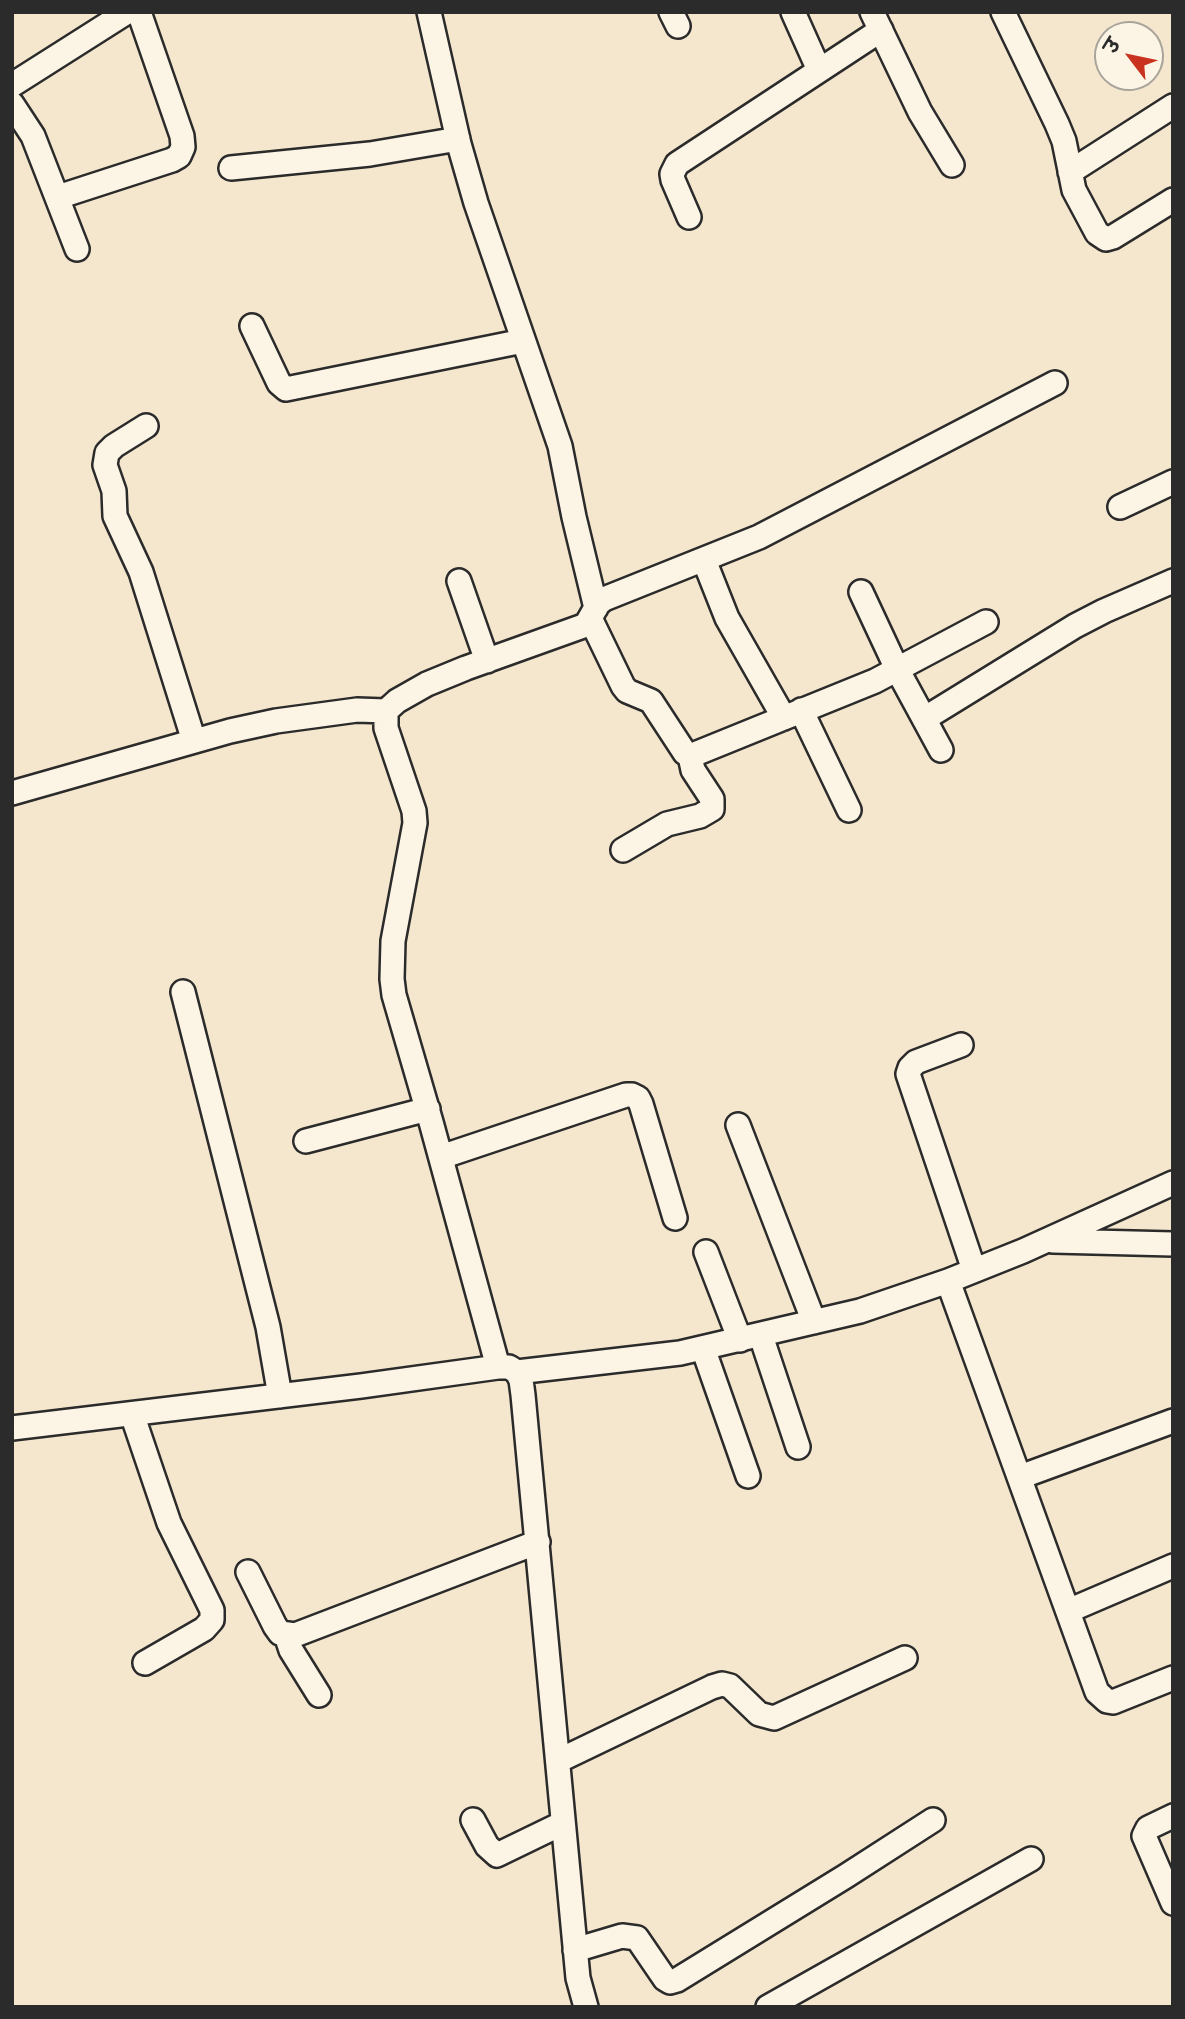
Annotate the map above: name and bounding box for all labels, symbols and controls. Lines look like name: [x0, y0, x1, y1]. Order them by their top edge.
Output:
north arrow: [1094, 21, 1164, 91]
text: उ: [1099, 34, 1126, 58]

